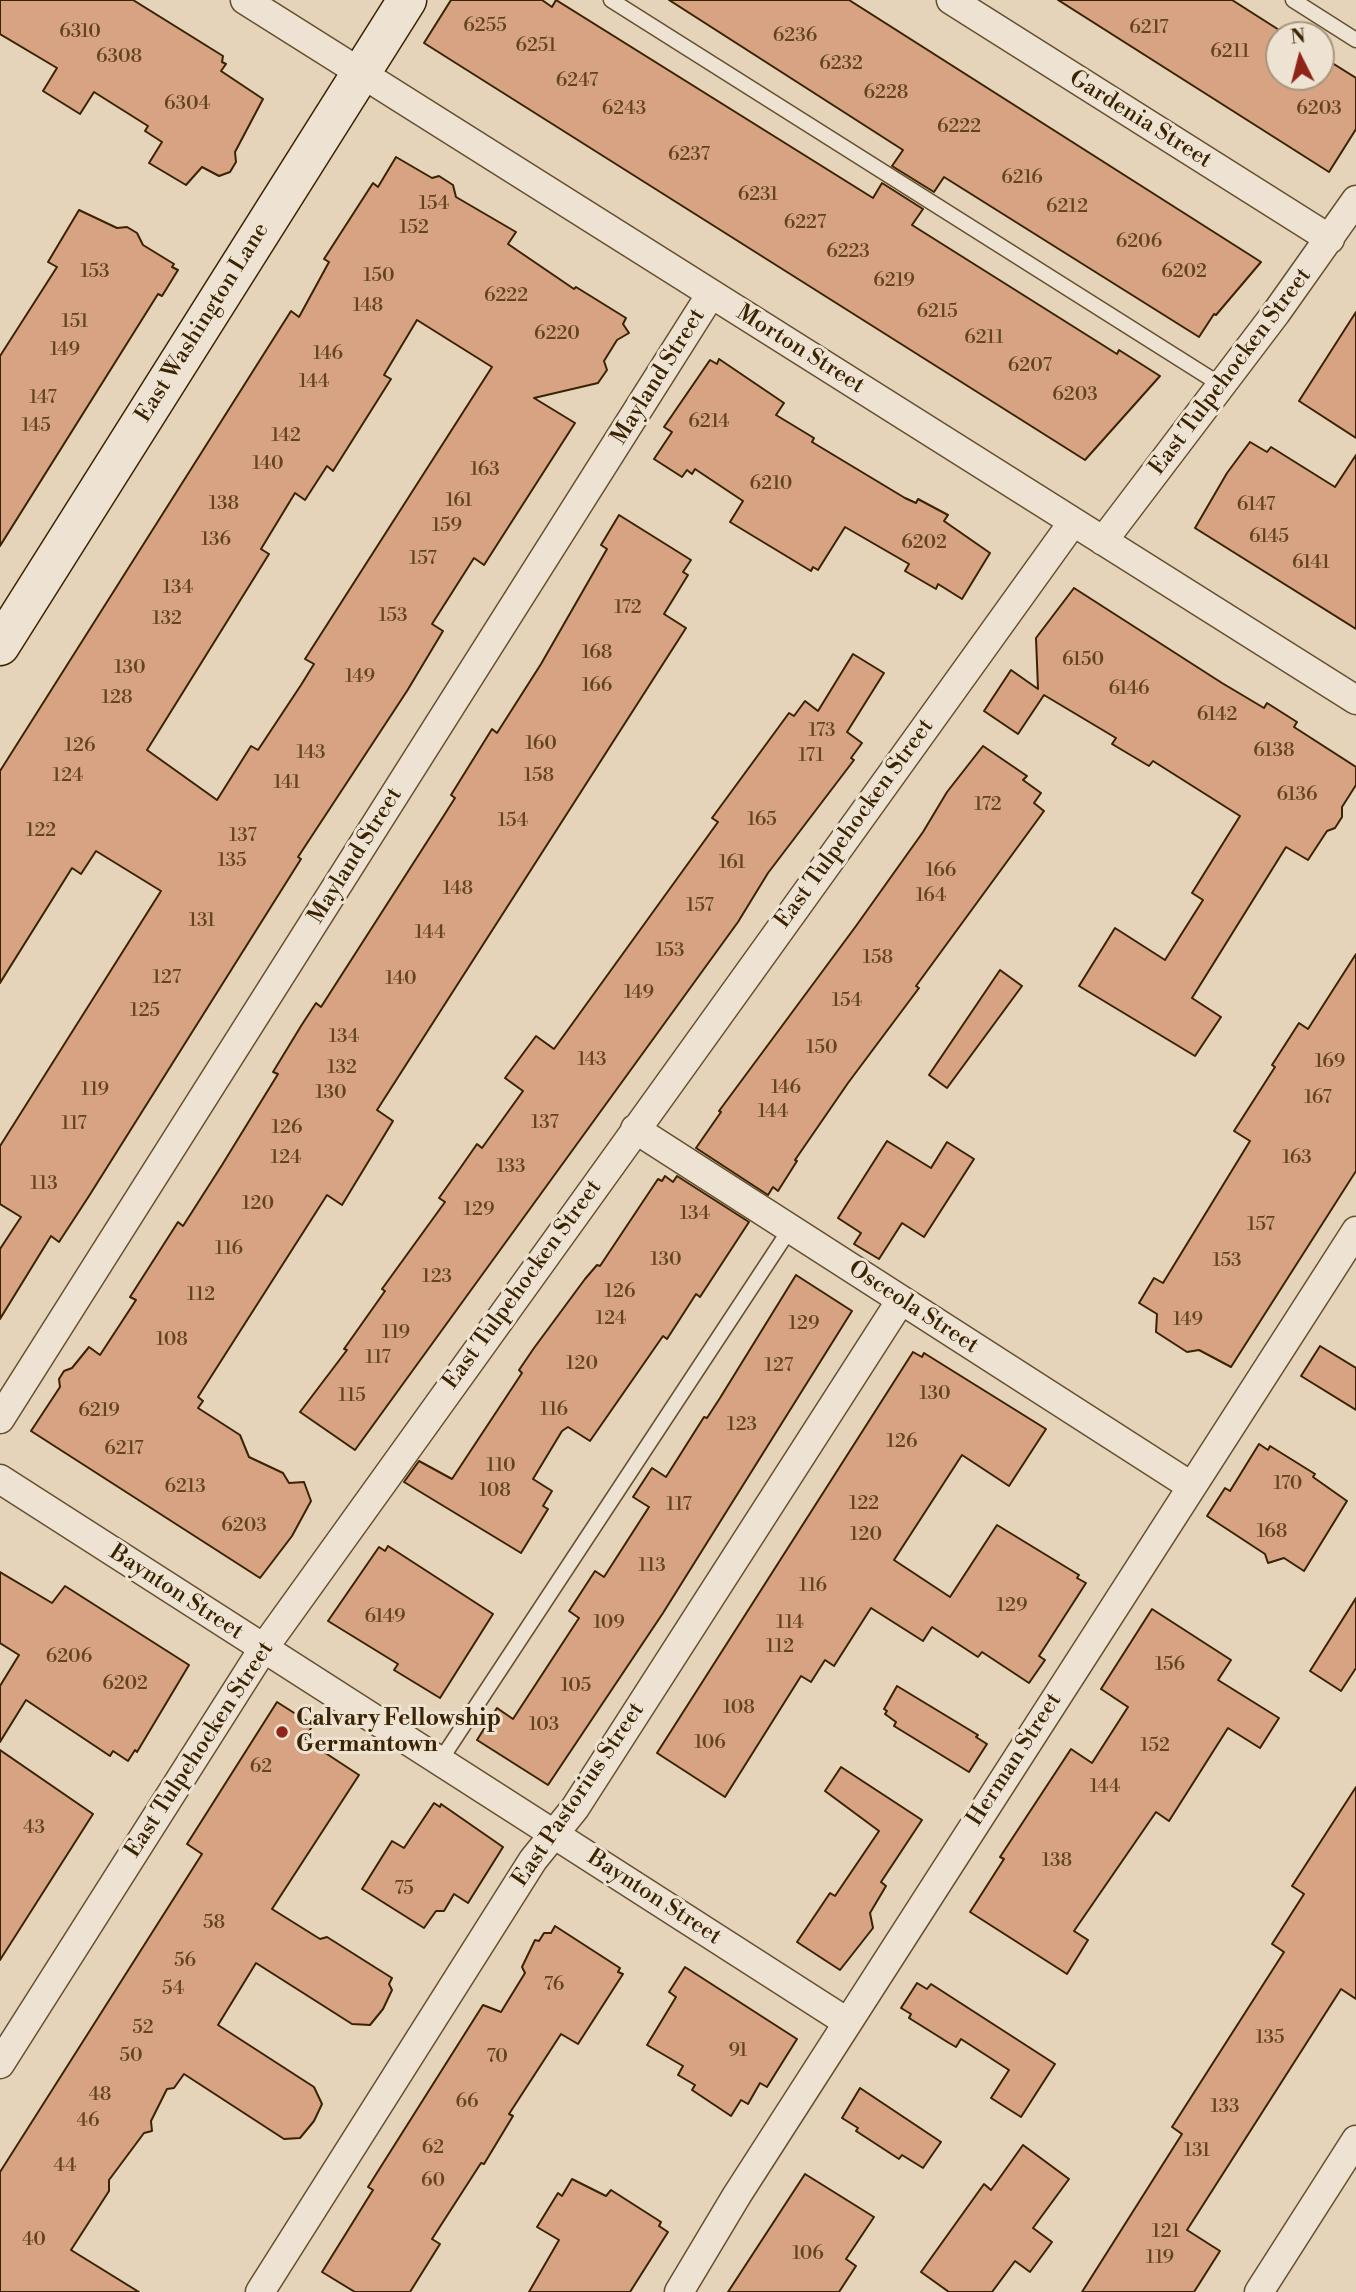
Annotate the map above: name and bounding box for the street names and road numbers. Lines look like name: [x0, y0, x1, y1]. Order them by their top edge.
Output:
street label: Gardenia Street: [1064, 65, 1216, 175]
street label: East Washington Lane: [130, 218, 276, 428]
street label: East Tulpehocken Street: [1144, 263, 1318, 481]
street label: Morton Street: [731, 300, 869, 400]
street label: Mayland Street: [606, 304, 712, 450]
street label: East Tulpehocken Street: [770, 714, 940, 934]
street label: Mayland Street: [303, 783, 409, 929]
street label: East Tulpehocken Street: [438, 1175, 608, 1395]
street label: Osceola Street: [843, 1256, 983, 1360]
street label: Baynton Street: [104, 1539, 248, 1647]
street label: East Tulpehocken Street: [120, 1637, 280, 1863]
street label: Herman Street: [962, 1688, 1068, 1832]
street label: East Pastorius Street: [507, 1698, 651, 1892]
street label: Baynton Street: [582, 1844, 726, 1952]

